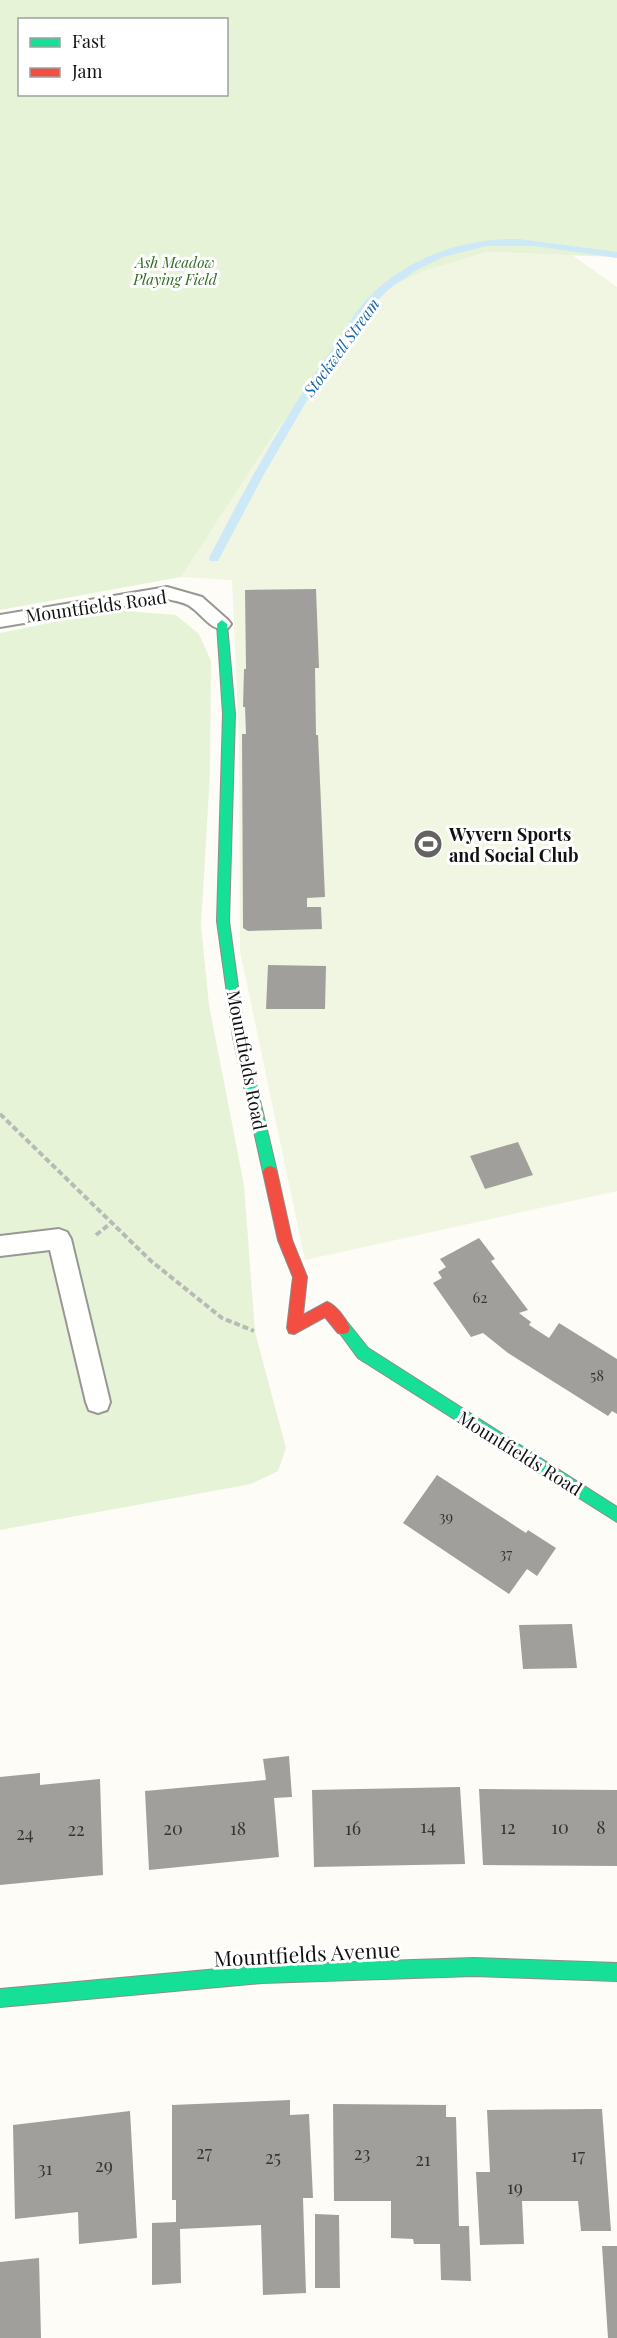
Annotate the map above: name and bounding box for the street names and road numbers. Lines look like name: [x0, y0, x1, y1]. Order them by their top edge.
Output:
street label: Mountfields Road: [24, 584, 169, 628]
street label: Mountfields Road: [222, 988, 272, 1133]
street label: Mountfields Road: [453, 1405, 587, 1501]
street label: Mountfields Avenue: [213, 1934, 401, 1972]

